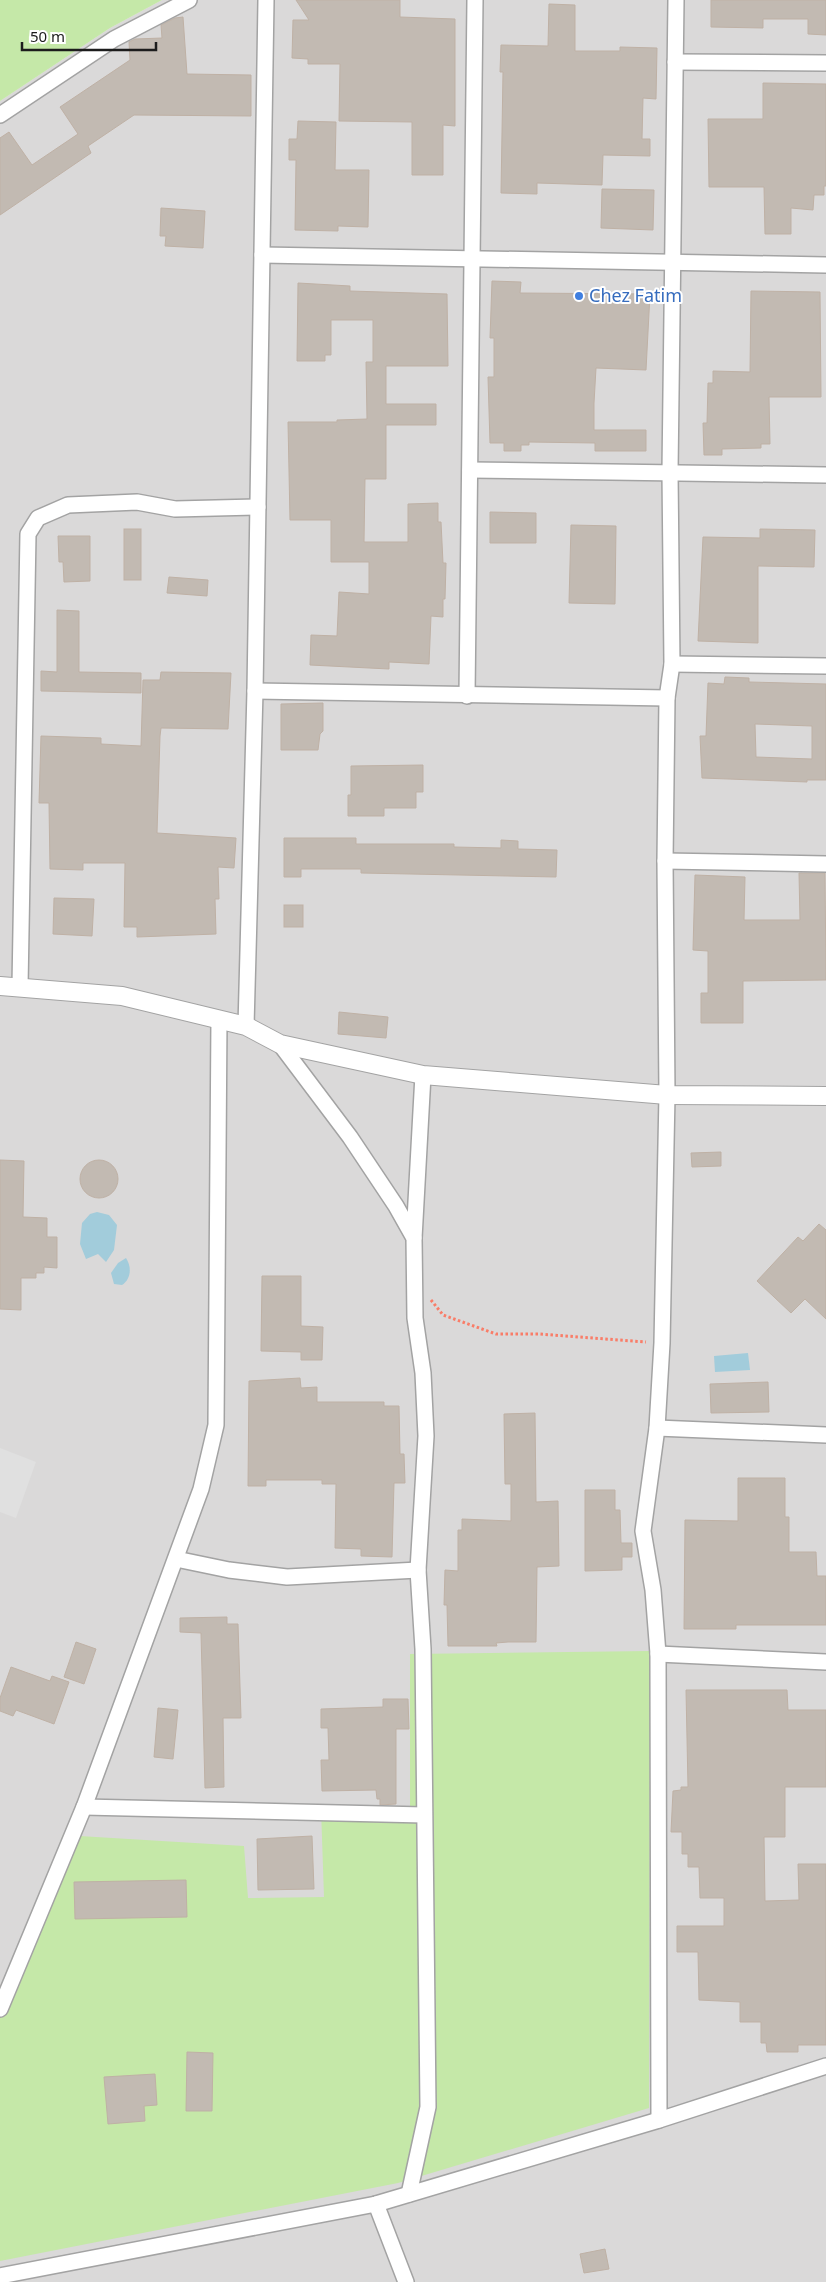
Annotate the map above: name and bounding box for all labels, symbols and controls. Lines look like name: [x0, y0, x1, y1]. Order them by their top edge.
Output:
scale bar: [22, 20, 156, 52]
text: 50 m: [30, 26, 65, 46]
place label: Chez Fatim: [589, 283, 682, 307]
marker: Chez Fatim: [573, 290, 585, 302]

